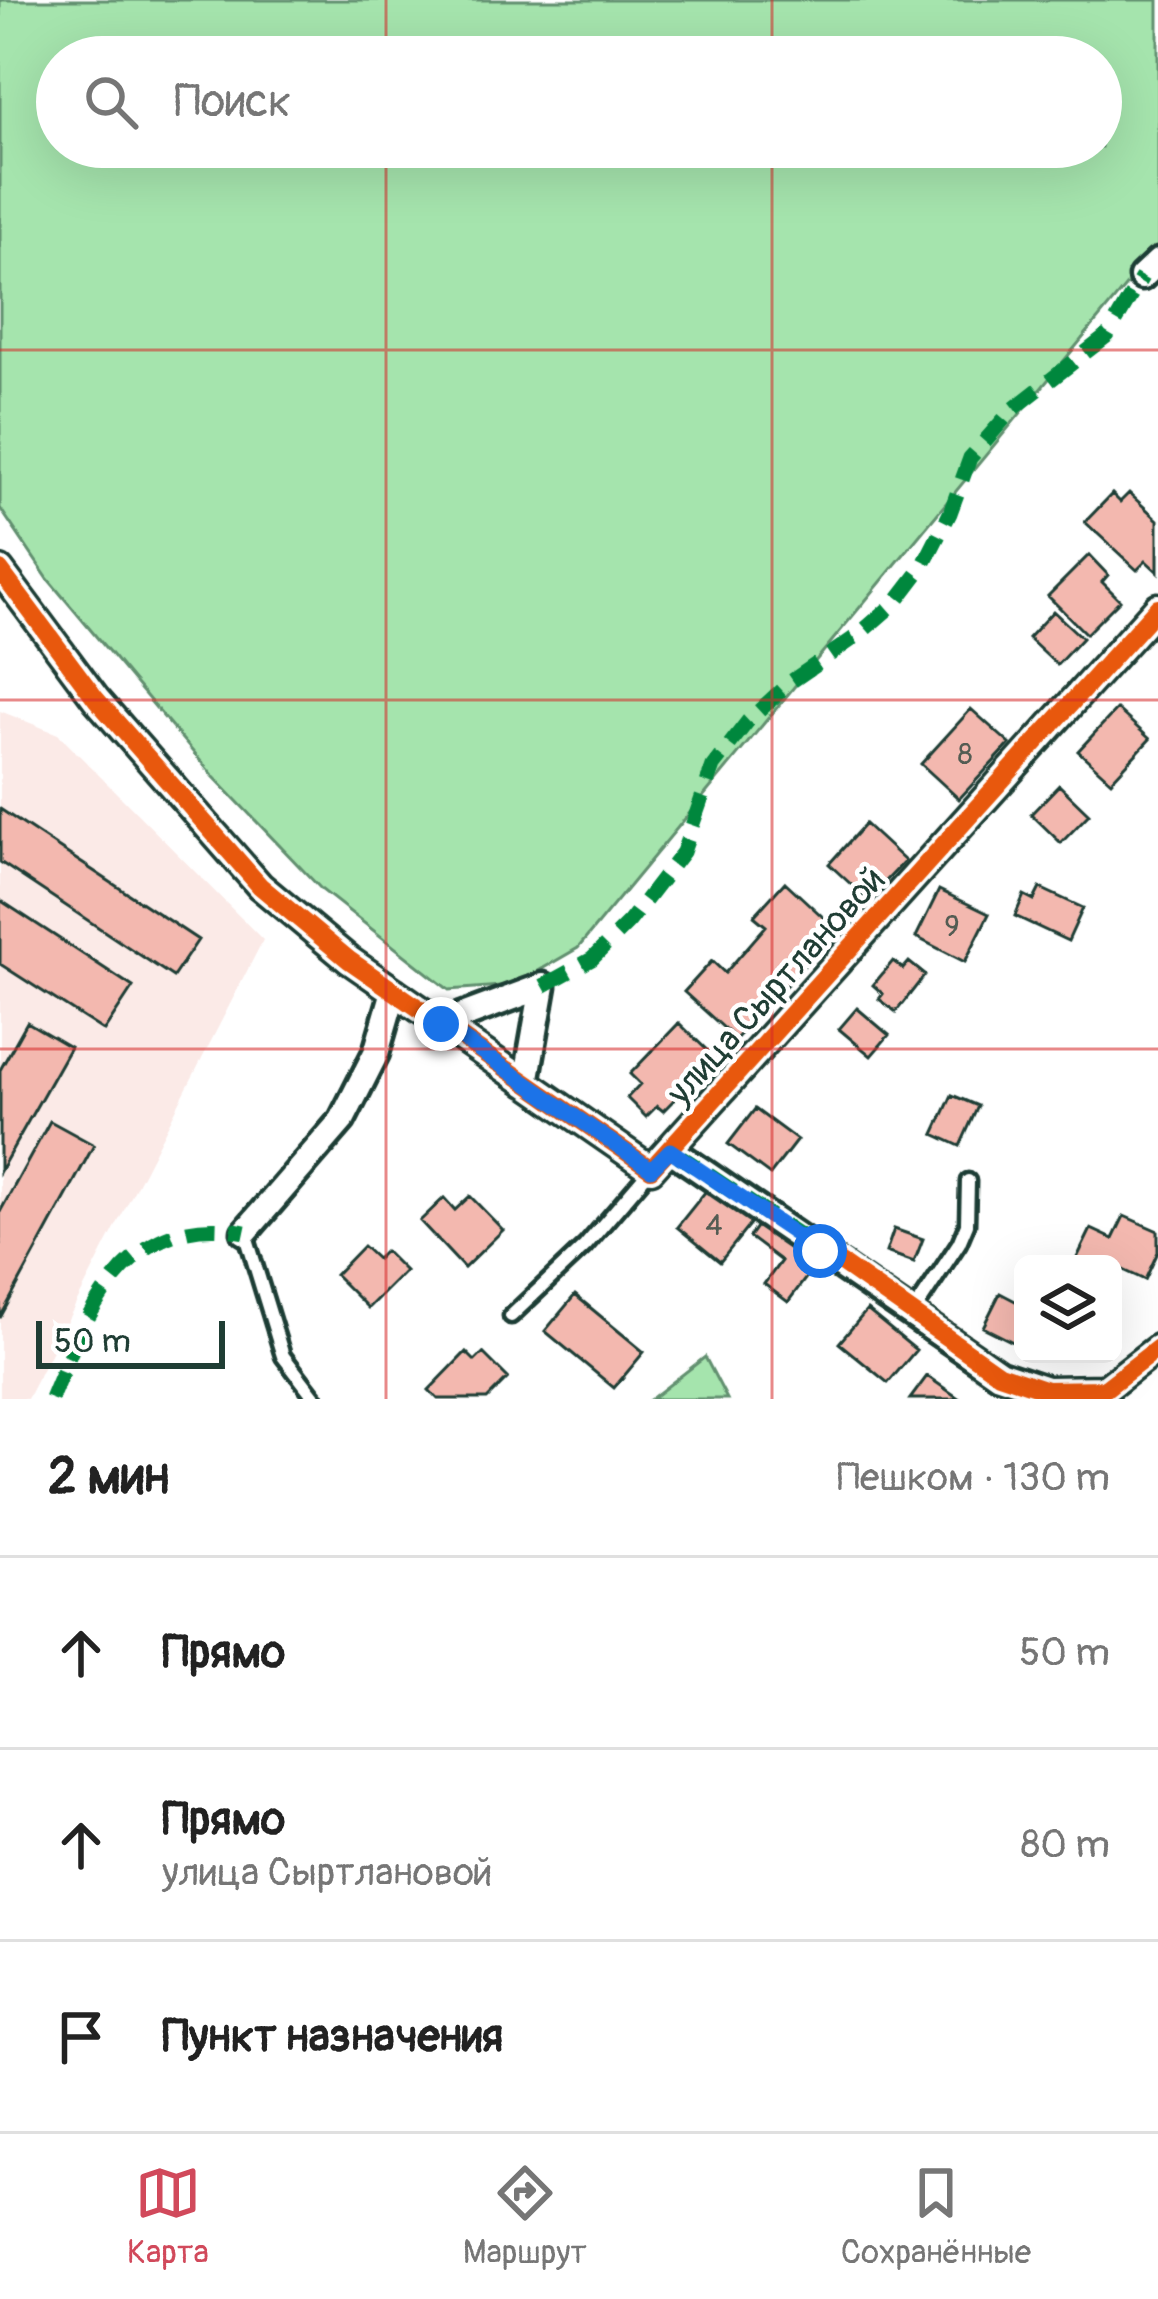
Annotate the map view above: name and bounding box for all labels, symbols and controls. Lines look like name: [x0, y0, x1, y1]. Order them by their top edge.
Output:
search box: [36, 36, 1122, 168]
icon: search: [78, 69, 144, 135]
text: Поиск: [174, 74, 291, 130]
house number: 8: [957, 736, 973, 773]
street label: улица Сыртлановой: [657, 858, 895, 1115]
house number: 9: [944, 908, 960, 945]
route end: [414, 997, 468, 1051]
house number: 4: [705, 1207, 723, 1244]
route start: [793, 1224, 847, 1278]
map controls: [1014, 1255, 1122, 1363]
button: layers: [1014, 1255, 1122, 1363]
scale bar: [36, 1315, 225, 1368]
text: 50 m: [54, 1321, 131, 1362]
text: 2 мин: [48, 1445, 169, 1509]
text: Пешком · 130 m: [837, 1453, 1110, 1502]
icon: ahead: [48, 1620, 114, 1686]
text: Прямо: [162, 1625, 285, 1681]
text: 50 m: [1019, 1628, 1110, 1677]
text: Прямо: [162, 1792, 285, 1848]
icon: ahead: [48, 1812, 114, 1878]
text: 80 m: [1021, 1820, 1110, 1869]
text: улица Сыртлановой: [162, 1848, 493, 1897]
icon: arrive: [48, 2004, 114, 2070]
text: Пункт назначения: [162, 2009, 503, 2065]
tab: Карта: [127, 2160, 209, 2273]
tab: Маршрут: [463, 2160, 587, 2273]
tab: Сохранённые: [841, 2160, 1031, 2273]

